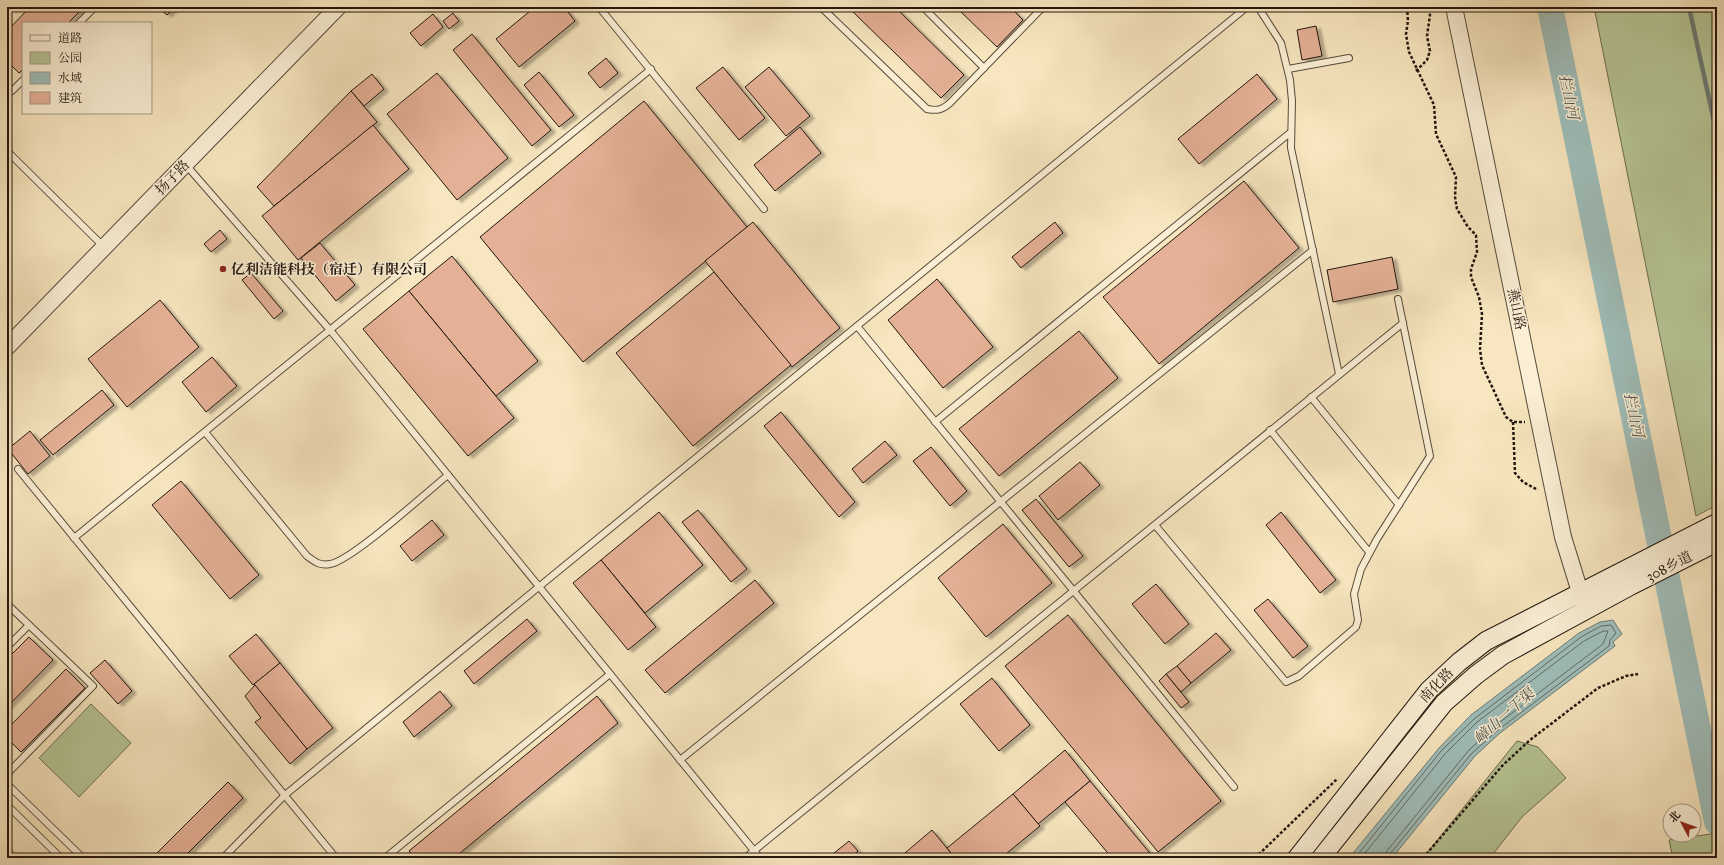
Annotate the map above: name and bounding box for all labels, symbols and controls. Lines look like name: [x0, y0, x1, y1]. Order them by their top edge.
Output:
legend: [22, 22, 152, 114]
text: 道路: [58, 31, 82, 45]
text: 公园: [58, 51, 82, 65]
text: 水域: [58, 71, 82, 85]
water label: 拦山河: [1556, 73, 1583, 124]
text: 建筑: [58, 91, 82, 105]
street label: 扬子路: [152, 156, 193, 198]
place label: 亿利洁能科技（宿迁）有限公司: [231, 261, 427, 278]
marker: 亿利洁能科技（宿迁）有限公司: [218, 264, 228, 274]
street label: 燕山路: [1504, 287, 1529, 331]
water label: 拦山河: [1621, 391, 1648, 442]
street label: 308乡道: [1643, 548, 1695, 585]
street label: 南化路: [1416, 664, 1457, 706]
water label: 嶂山一干渠: [1470, 683, 1539, 748]
north arrow: [1662, 803, 1702, 843]
text: 北: [1666, 808, 1683, 825]

